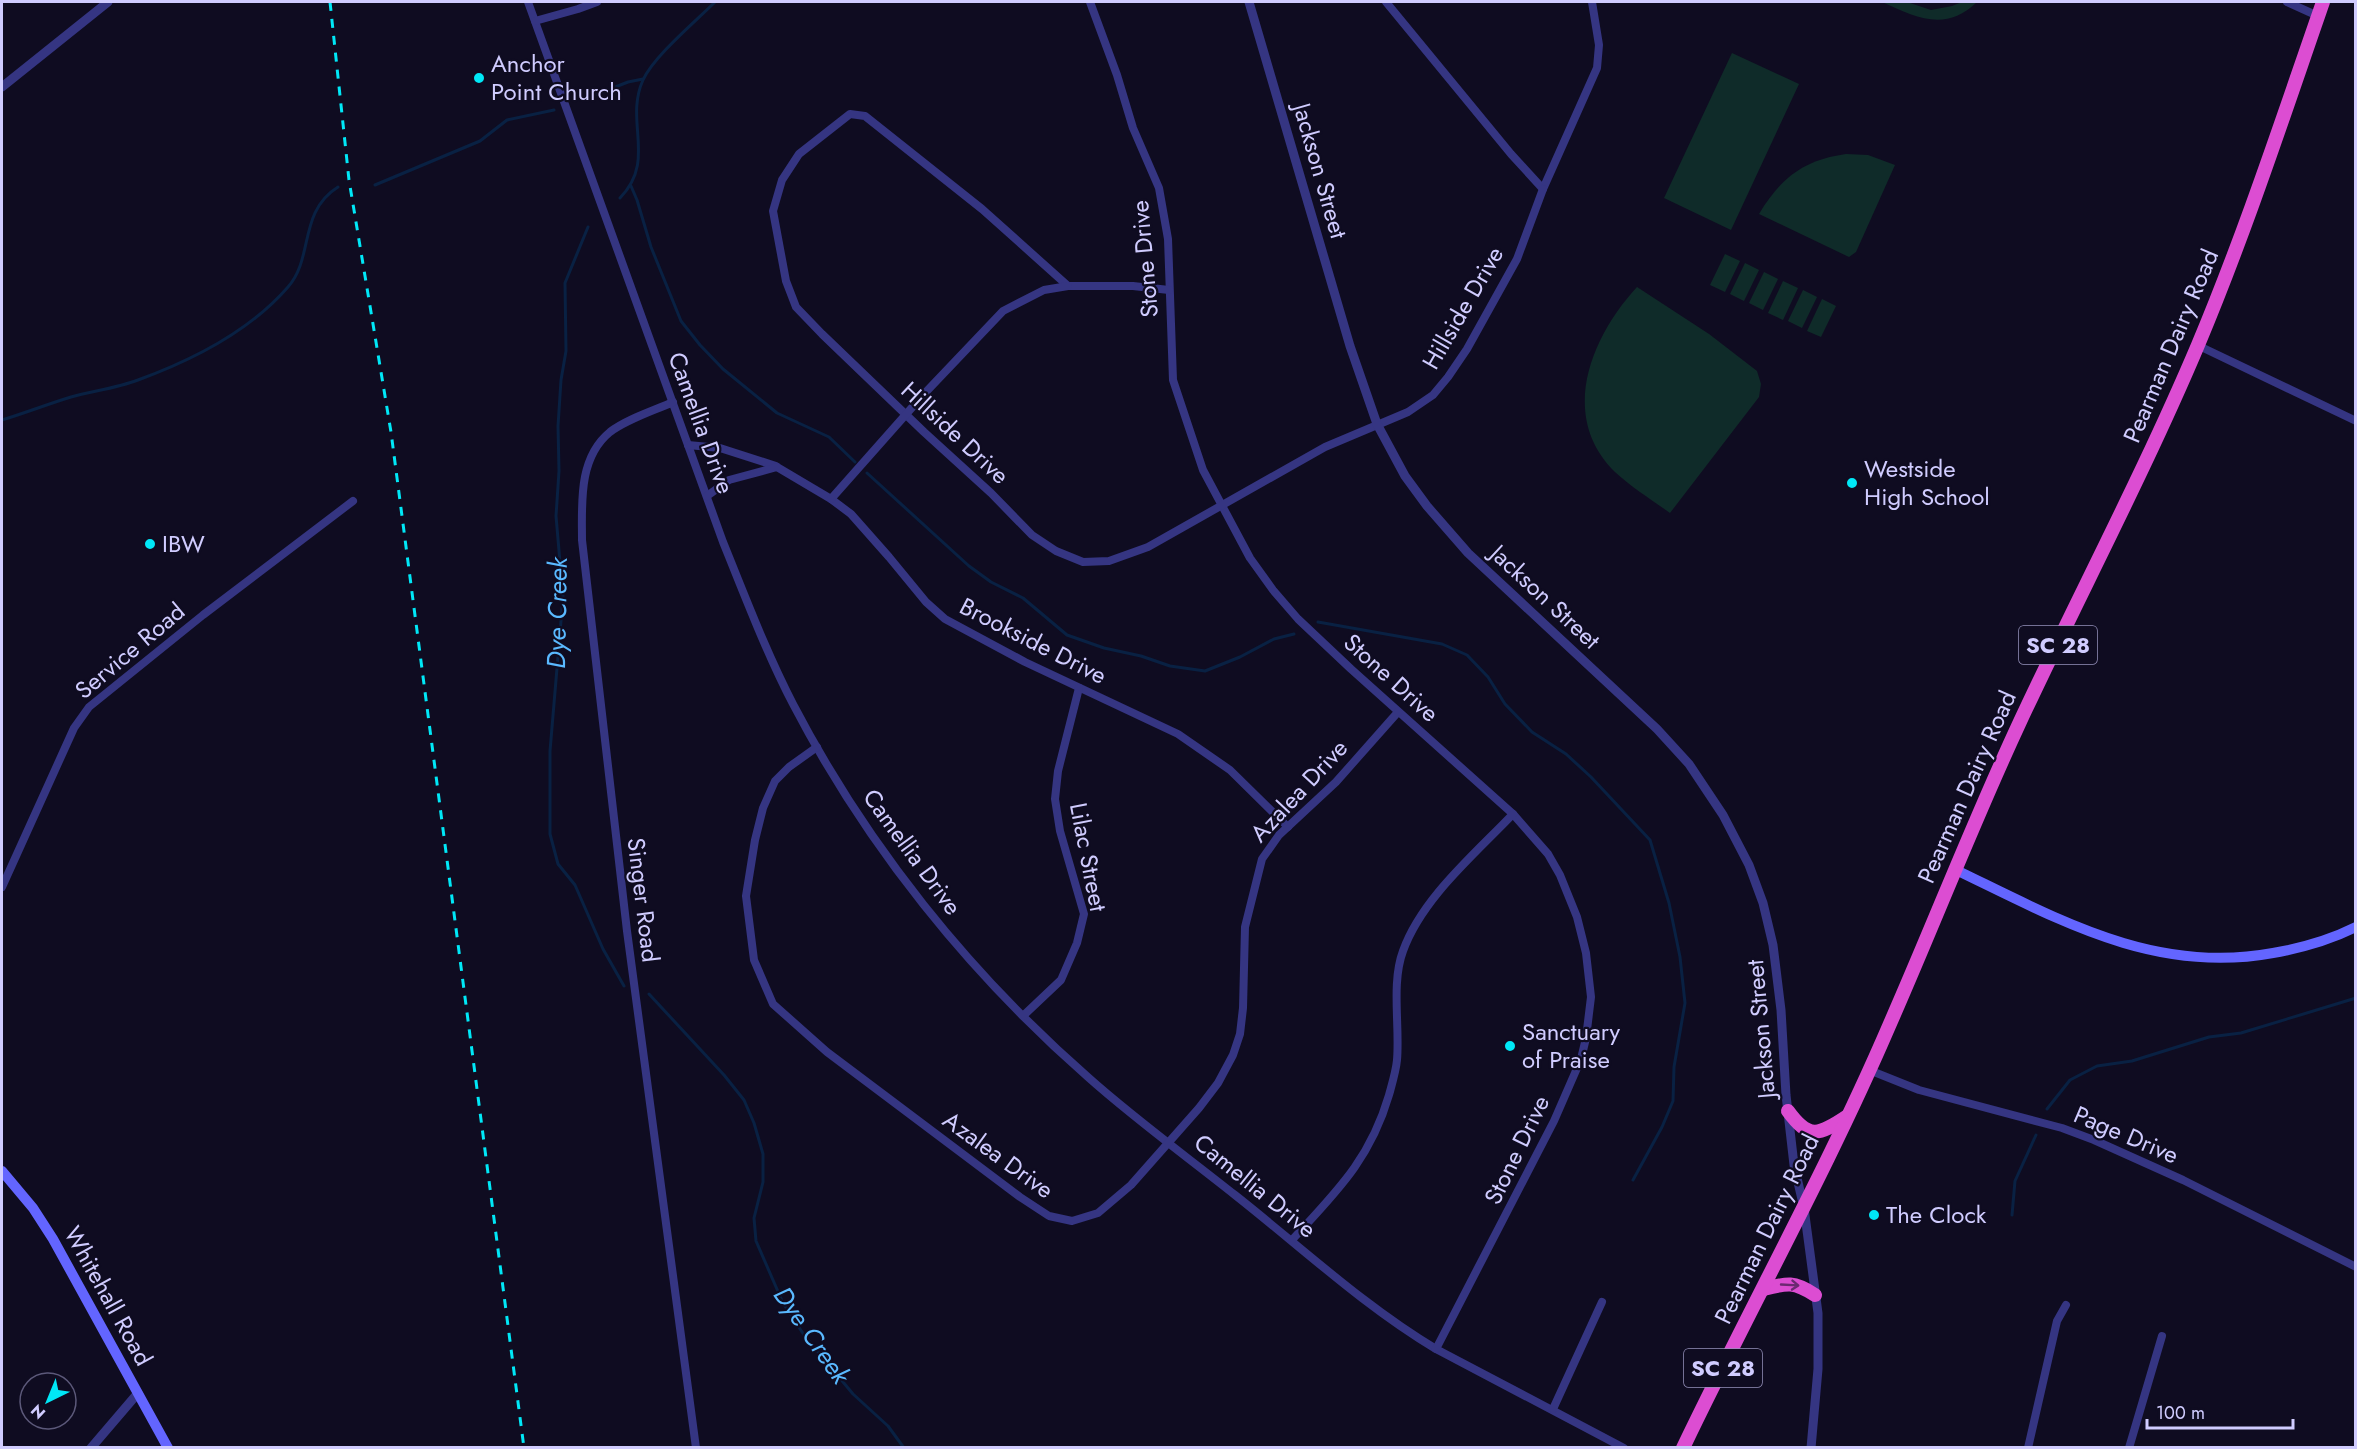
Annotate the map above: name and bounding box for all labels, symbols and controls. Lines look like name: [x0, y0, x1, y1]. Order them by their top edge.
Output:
place label: Anchor Point Church: [491, 46, 622, 109]
marker: Anchor Point Church: [472, 71, 486, 85]
street label: Jackson Street: [1284, 96, 1357, 243]
street label: Stone Drive: [1122, 199, 1167, 319]
street label: Hillside Drive: [1413, 240, 1512, 376]
street label: Pearman Dairy Road: [2114, 244, 2227, 448]
street label: Camellia Drive: [660, 347, 743, 499]
street label: Hillside Drive: [893, 373, 1017, 492]
place label: Westside High School: [1864, 451, 1990, 514]
marker: Westside High School: [1845, 476, 1859, 490]
place label: IBW: [162, 526, 205, 561]
street label: Jackson Street: [1480, 534, 1608, 657]
marker: IBW: [143, 537, 157, 551]
water label: Dye Creek: [537, 555, 577, 669]
street label: Brookside Drive: [954, 589, 1113, 693]
street label: Service Road: [67, 594, 192, 707]
street label: Stone Drive: [1336, 625, 1447, 730]
road number: SC 28: [2019, 626, 2097, 664]
street label: Pearman Dairy Road: [1908, 685, 2025, 889]
street label: Azalea Drive: [1242, 731, 1356, 850]
street label: Camellia Drive: [855, 781, 970, 922]
street label: Lilac Street: [1061, 800, 1116, 914]
street label: Singer Road: [618, 836, 668, 964]
street label: Jackson Street: [1737, 958, 1784, 1103]
place label: Sanctuary of Praise: [1522, 1014, 1621, 1077]
marker: Sanctuary of Praise: [1503, 1039, 1517, 1053]
street label: Stone Drive: [1475, 1089, 1558, 1210]
street label: Page Drive: [2068, 1097, 2184, 1172]
street label: Azalea Drive: [936, 1102, 1061, 1207]
street label: Camellia Drive: [1187, 1125, 1324, 1246]
street label: Pearman Dairy Road: [1705, 1128, 1828, 1330]
place label: The Clock: [1886, 1197, 1987, 1232]
marker: The Clock: [1867, 1208, 1881, 1222]
street label: Whitehall Road: [56, 1220, 161, 1372]
water label: Dye Creek: [764, 1278, 861, 1393]
one-way arrow: [1780, 1280, 1800, 1291]
road number: SC 28: [1684, 1349, 1762, 1387]
north arrow: [18, 1371, 78, 1431]
scale bar: [2147, 1392, 2292, 1430]
text: N: [26, 1399, 51, 1424]
text: 100 m: [2156, 1400, 2205, 1426]

